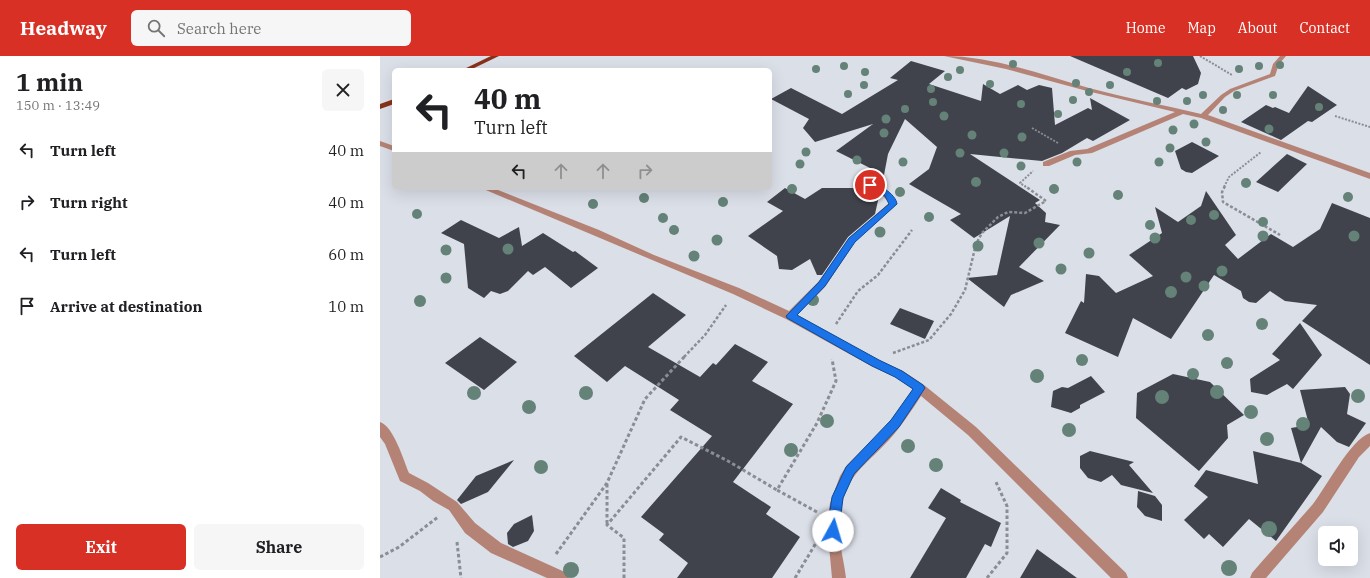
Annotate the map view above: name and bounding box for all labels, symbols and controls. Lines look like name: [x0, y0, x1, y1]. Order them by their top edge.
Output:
search box: [131, 10, 411, 46]
text: Headway: [20, 16, 107, 40]
icon: search: [145, 17, 167, 39]
text: Search here: [177, 19, 261, 38]
text: Home: [1126, 19, 1165, 37]
text: Map: [1187, 19, 1216, 37]
text: About: [1238, 19, 1277, 37]
text: Contact: [1299, 19, 1350, 37]
text: 1 min: [16, 66, 83, 98]
button: close: [322, 69, 364, 111]
text: 40 m: [474, 80, 541, 117]
icon: left: [408, 84, 460, 136]
text: 150 m · 13:49: [16, 97, 100, 114]
text: Turn left: [474, 116, 548, 139]
icon: left: [16, 139, 38, 161]
text: Turn left: [50, 141, 116, 160]
text: 40 m: [328, 141, 364, 160]
icon: left: [508, 160, 530, 182]
icon: ahead: [550, 160, 572, 182]
icon: ahead: [592, 160, 614, 182]
icon: right: [634, 160, 656, 182]
pin: [853, 168, 887, 202]
icon: arrive: [859, 174, 881, 196]
icon: right: [16, 191, 38, 213]
text: Turn right: [50, 193, 128, 212]
text: 40 m: [328, 193, 364, 212]
icon: left: [16, 243, 38, 265]
text: Turn left: [50, 245, 116, 264]
text: 60 m: [328, 245, 364, 264]
icon: arrive: [16, 295, 38, 317]
text: Arrive at destination: [50, 297, 202, 316]
text: 10 m: [328, 297, 364, 316]
position arrow: [812, 510, 854, 552]
button: Exit: [16, 524, 186, 570]
button: Share: [194, 524, 364, 570]
map controls: [1318, 526, 1358, 566]
button: sound: [1318, 526, 1358, 566]

